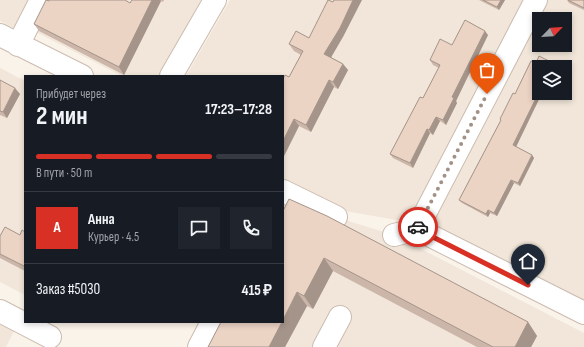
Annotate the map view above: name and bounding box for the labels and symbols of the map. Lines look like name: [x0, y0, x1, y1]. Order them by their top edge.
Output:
north arrow: [532, 12, 572, 52]
pin: [470, 53, 504, 94]
courier: [398, 207, 438, 247]
pin: [511, 244, 545, 285]

